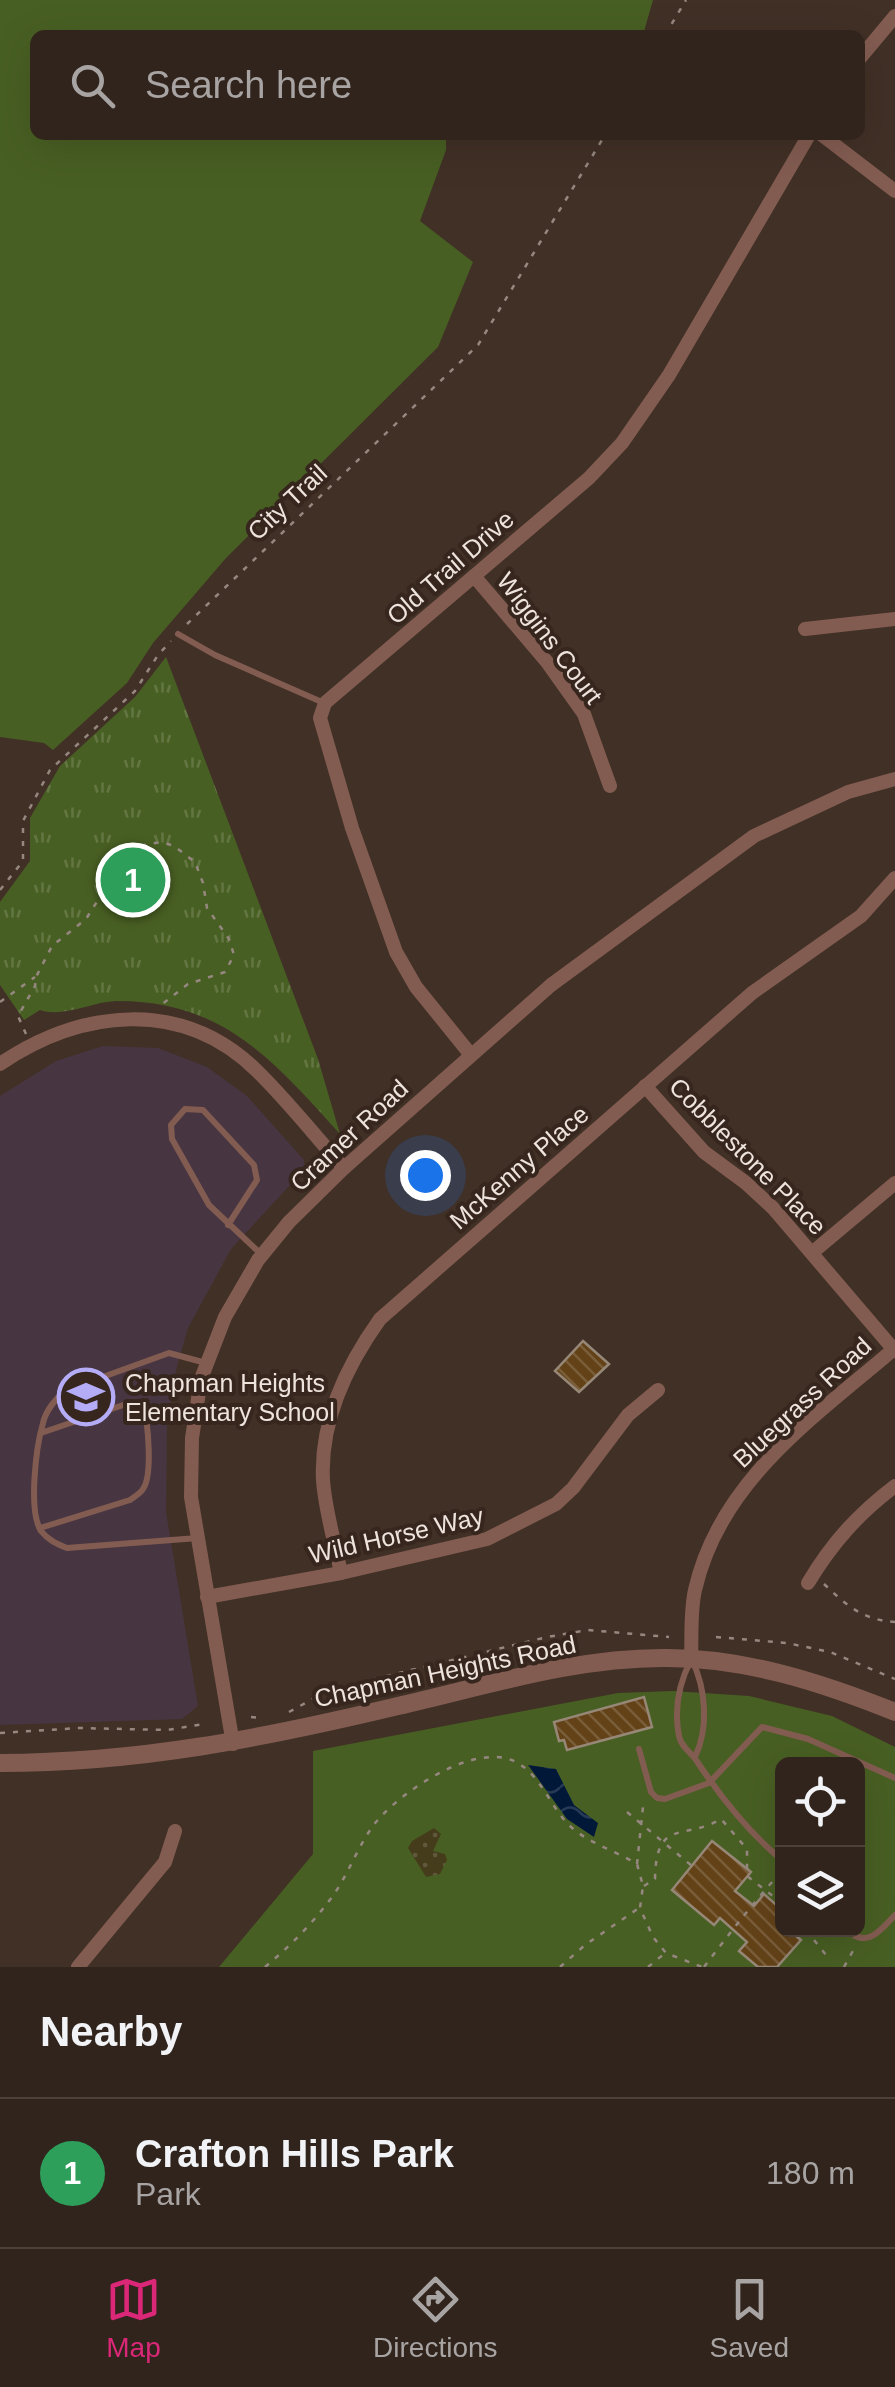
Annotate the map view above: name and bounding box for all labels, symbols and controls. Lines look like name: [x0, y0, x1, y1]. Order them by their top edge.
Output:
search box: [30, 30, 865, 140]
icon: search: [65, 58, 120, 113]
text: Search here: [145, 64, 352, 106]
street label: City Trail: [242, 459, 332, 545]
street label: Old Trail Drive: [381, 504, 519, 630]
street label: Wiggins Court: [492, 567, 608, 709]
pin: 1: [100, 842, 166, 918]
street label: Cobblestone Place: [664, 1072, 832, 1240]
street label: Cramer Road: [285, 1074, 413, 1196]
street label: McKenny Place: [444, 1099, 594, 1235]
your location: [400, 1150, 451, 1201]
street label: Bluegrass Road: [727, 1331, 877, 1473]
school or university icon: Chapman Heights Elementary School: [56, 1367, 116, 1427]
place label: Chapman Heights Elementary School: [125, 1369, 335, 1426]
street label: Wild Horse Way: [306, 1501, 486, 1569]
street label: Chapman Heights Road: [312, 1630, 578, 1712]
map controls: [775, 1757, 865, 1937]
button: locate: [775, 1757, 865, 1847]
button: layers: [775, 1847, 865, 1937]
text: Nearby: [40, 2008, 182, 2055]
text: Crafton Hills Park: [135, 2133, 454, 2175]
text: 1: [64, 2155, 81, 2191]
text: 180 m: [766, 2155, 855, 2191]
text: Park: [135, 2176, 201, 2212]
tab: Map: [106, 2272, 161, 2364]
tab: Directions: [373, 2272, 498, 2364]
tab: Saved: [710, 2272, 789, 2364]

